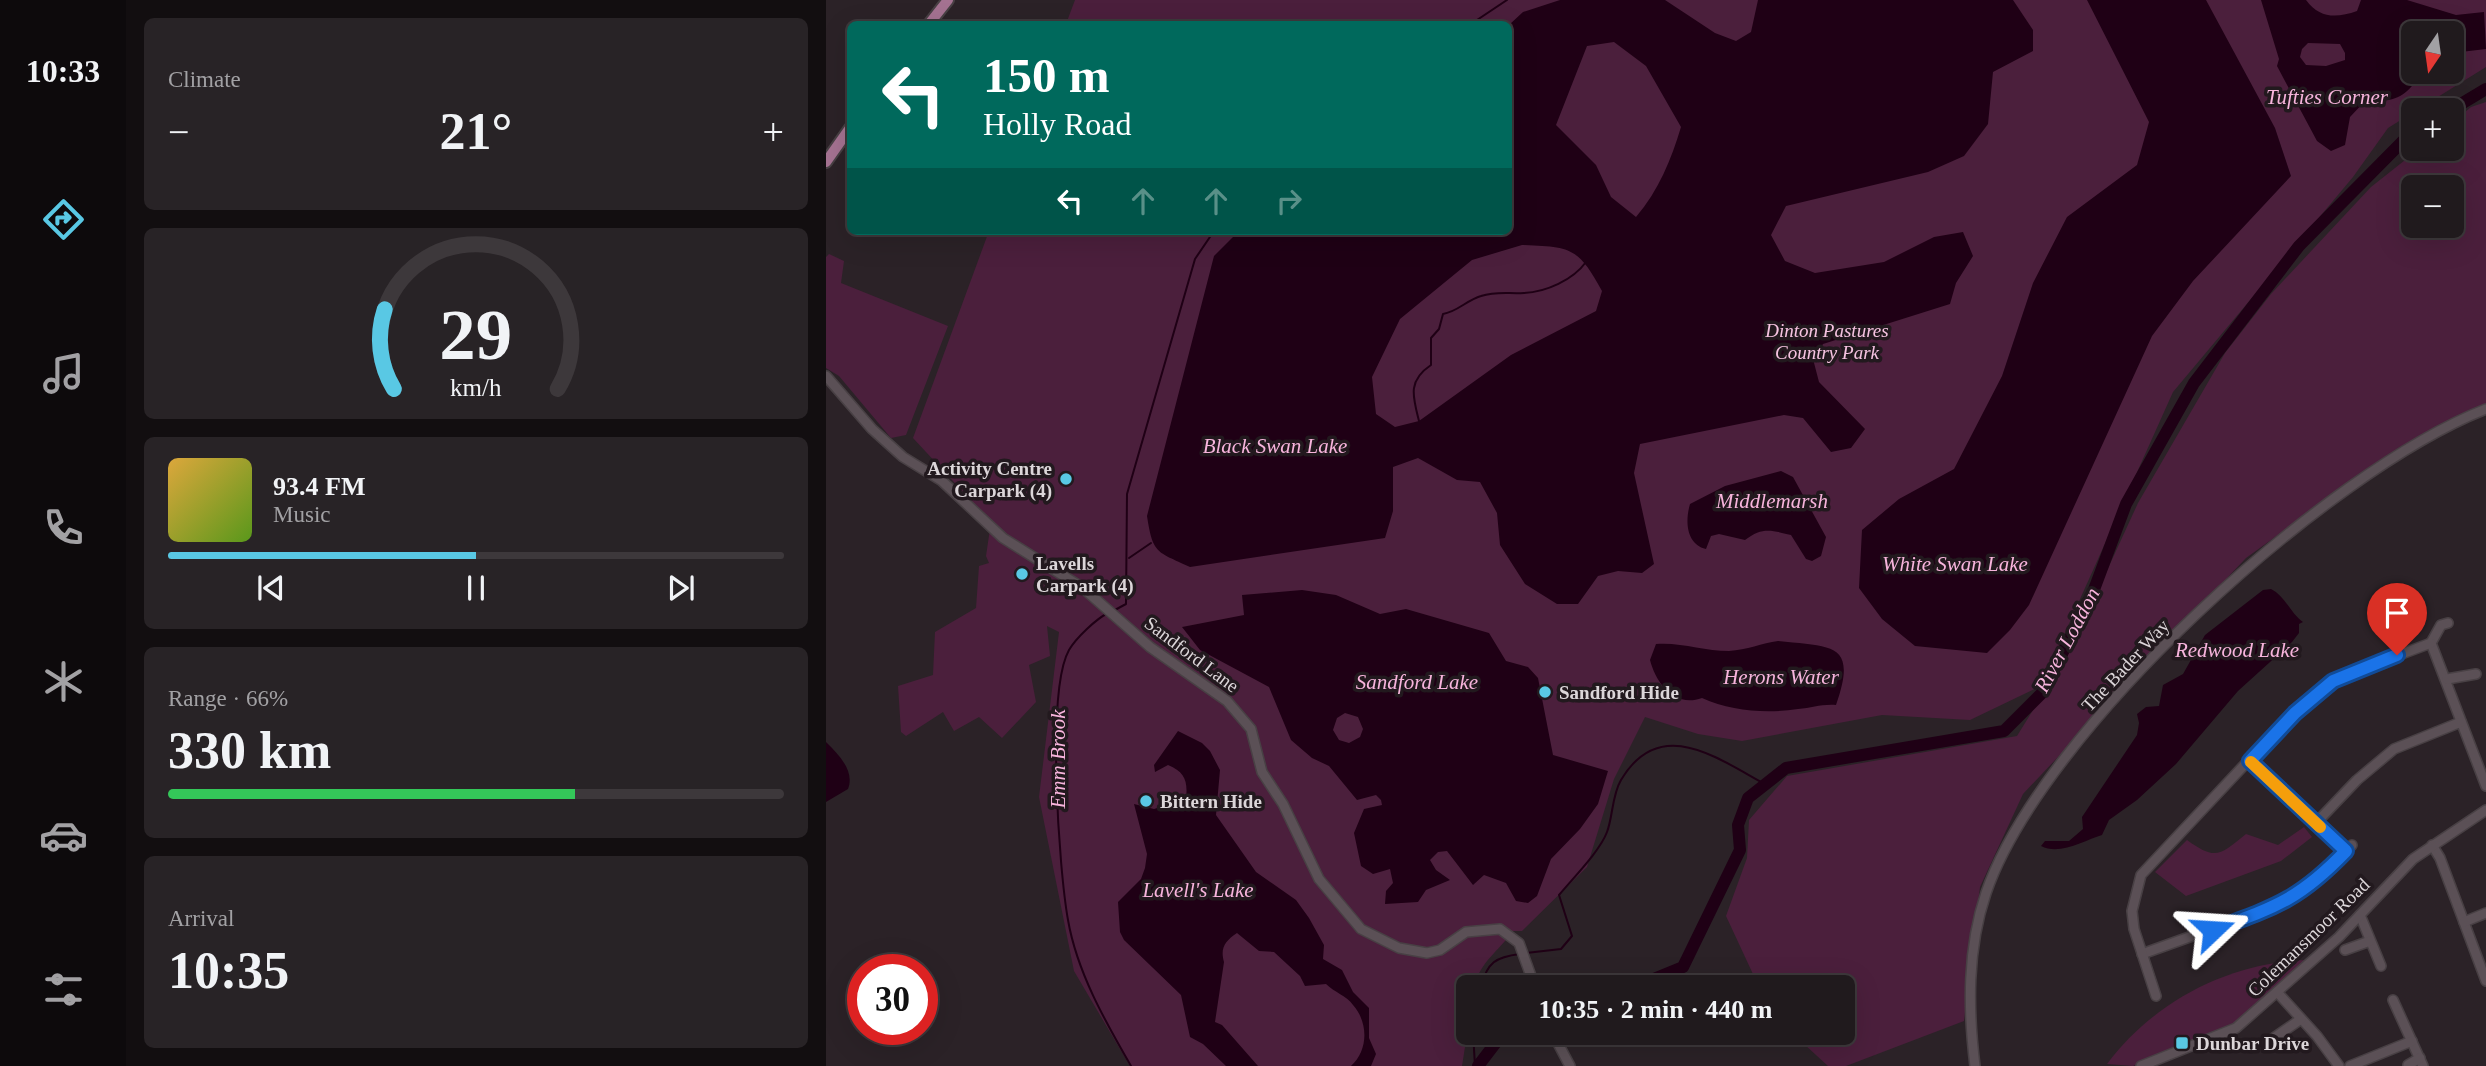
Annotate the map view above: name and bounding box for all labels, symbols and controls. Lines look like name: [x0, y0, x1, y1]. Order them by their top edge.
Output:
north arrow: [2401, 21, 2464, 84]
map controls: [2401, 21, 2464, 238]
text: 150 m: [983, 48, 1110, 103]
icon: left: [868, 49, 959, 140]
text: 10:33: [26, 53, 100, 89]
text: Climate: [168, 67, 241, 92]
water label: Tufties Corner: [2266, 85, 2389, 109]
button: +: [2401, 98, 2464, 161]
text: 21°: [440, 103, 512, 160]
text: Holly Road: [983, 106, 1131, 142]
text: −: [168, 111, 189, 153]
text: +: [763, 111, 784, 153]
button: −: [2401, 175, 2464, 238]
icon: left: [1051, 182, 1089, 220]
icon: ahead: [1124, 182, 1162, 220]
icon: ahead: [1197, 182, 1235, 220]
icon: right: [1270, 182, 1308, 220]
icon: directions: [39, 195, 88, 244]
text: 29: [440, 295, 512, 376]
park label: Dinton Pastures Country Park: [1764, 320, 1889, 363]
icon: music: [39, 349, 88, 398]
text: km/h: [450, 374, 502, 401]
water label: Black Swan Lake: [1203, 434, 1347, 458]
place label: Activity Centre Carpark (4): [927, 458, 1052, 502]
marker: Activity Centre Carpark (4): [1058, 471, 1074, 487]
text: 93.4 FM: [273, 472, 365, 501]
water label: Middlemarsh: [1715, 489, 1828, 513]
text: Music: [273, 502, 331, 527]
icon: phone: [39, 503, 88, 552]
water label: White Swan Lake: [1882, 552, 2028, 576]
place label: Lavells Carpark (4): [1036, 553, 1134, 597]
marker: Lavells Carpark (4): [1014, 566, 1030, 582]
icon: previous: [252, 569, 290, 607]
icon: pause: [457, 569, 495, 607]
icon: next: [662, 569, 700, 607]
pin: [2367, 583, 2427, 655]
water label: River Loddon: [2029, 584, 2105, 697]
icon: arrive: [2378, 594, 2416, 632]
street label: Sandford Lane: [1141, 612, 1243, 697]
street label: The Bader Way: [2077, 615, 2174, 716]
water label: Redwood Lake: [2174, 638, 2299, 662]
icon: climate: [39, 657, 88, 706]
water label: Herons Water: [1722, 665, 1840, 689]
water label: Sandford Lake: [1356, 670, 1478, 694]
place label: Sandford Hide: [1559, 682, 1679, 703]
marker: Sandford Hide: [1537, 684, 1553, 700]
text: Range · 66%: [168, 686, 288, 711]
water label: Emm Brook: [1046, 709, 1070, 809]
text: 330 km: [168, 722, 331, 779]
place label: Bittern Hide: [1160, 791, 1262, 812]
marker: Bittern Hide: [1138, 793, 1154, 809]
icon: car: [39, 811, 88, 860]
street label: Colemansmoor Road: [2243, 874, 2374, 1001]
water label: Lavell's Lake: [1141, 878, 1254, 902]
position arrow: [2176, 893, 2250, 967]
text: Arrival: [168, 906, 234, 931]
text: 10:35: [168, 942, 289, 999]
speed limit sign: 30: [847, 954, 938, 1045]
icon: filters: [39, 965, 88, 1014]
text: 10:35 · 2 min · 440 m: [1539, 995, 1773, 1024]
place label: Dunbar Drive: [2196, 1033, 2309, 1054]
marker: Dunbar Drive: [2174, 1035, 2190, 1051]

